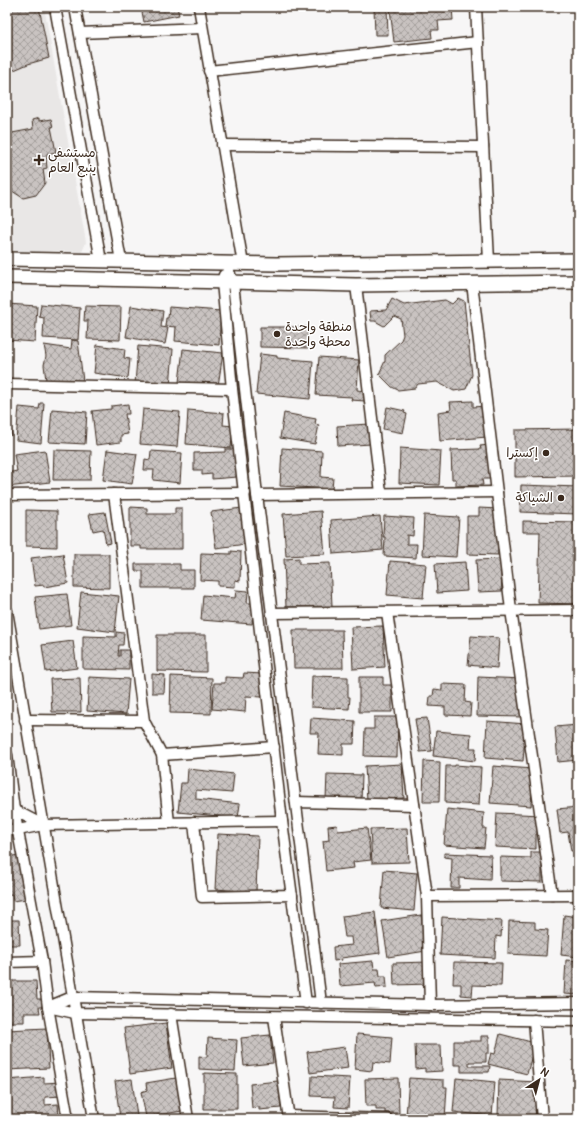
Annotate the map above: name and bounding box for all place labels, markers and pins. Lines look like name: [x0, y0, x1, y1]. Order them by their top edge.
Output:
place label: مستشفى ينبع العام: [48, 145, 96, 178]
marker: مستشفى ينبع العام: [33, 154, 45, 166]
place label: منطقة واحدة محطة واحدة: [285, 319, 352, 350]
marker: منطقة واحدة محطة واحدة: [272, 329, 282, 339]
place label: إكسترا: [506, 445, 538, 461]
marker: إكسترا: [541, 448, 551, 458]
place label: الشياكة: [516, 490, 553, 506]
marker: الشياكة: [556, 493, 566, 503]

